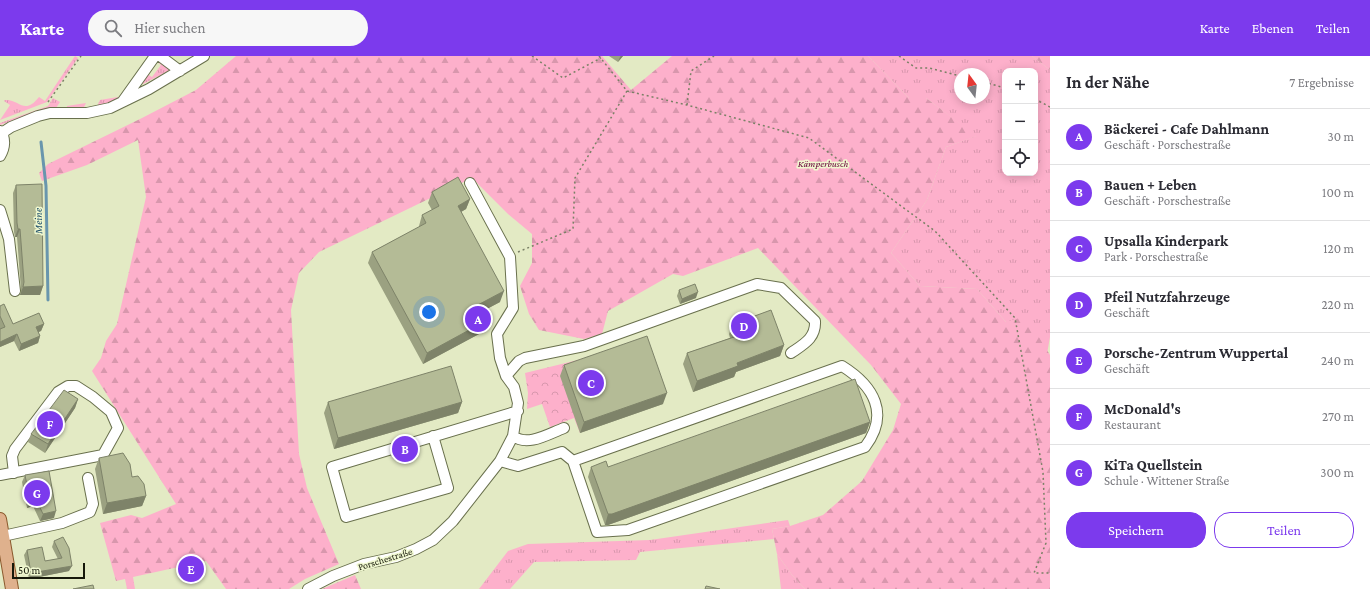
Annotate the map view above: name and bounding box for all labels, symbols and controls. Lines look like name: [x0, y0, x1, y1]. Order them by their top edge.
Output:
search box: [88, 10, 368, 46]
icon: search: [102, 17, 124, 39]
text: Karte: [20, 18, 64, 39]
text: Hier suchen: [134, 20, 206, 36]
text: Karte: [1200, 20, 1230, 36]
text: Ebenen: [1252, 20, 1294, 36]
text: Teilen: [1316, 20, 1350, 36]
north arrow: [954, 68, 990, 104]
map controls: [1002, 68, 1038, 176]
button: +: [1002, 68, 1038, 104]
text: In der Nähe: [1066, 73, 1149, 92]
text: 7 Ergebnisse: [1289, 75, 1354, 90]
button: −: [1002, 104, 1038, 140]
text: Bäckerei - Cafe Dahlmann: [1104, 121, 1269, 137]
text: A: [1075, 129, 1083, 144]
text: 30 m: [1328, 129, 1354, 144]
text: Geschäft · Porschestraße: [1104, 137, 1231, 152]
button: locate: [1002, 140, 1038, 176]
park label: Kämperbusch: [798, 158, 848, 169]
text: Bauen + Leben: [1104, 177, 1197, 193]
text: B: [1075, 185, 1083, 200]
text: 100 m: [1322, 185, 1354, 200]
text: Geschäft · Porschestraße: [1104, 193, 1231, 208]
water label: Meine: [32, 207, 44, 235]
text: Upsalla Kinderpark: [1104, 233, 1228, 249]
text: C: [1075, 241, 1083, 256]
text: 120 m: [1323, 241, 1354, 256]
text: Park · Porschestraße: [1104, 249, 1208, 264]
text: Pfeil Nutzfahrzeuge: [1104, 289, 1230, 305]
text: D: [1075, 297, 1083, 312]
text: 220 m: [1321, 297, 1354, 312]
your location: [419, 302, 439, 322]
pin: A: [465, 304, 491, 334]
text: Geschäft: [1104, 305, 1150, 320]
pin: D: [731, 311, 757, 341]
text: Porsche-Zentrum Wuppertal: [1104, 345, 1288, 361]
text: E: [1075, 353, 1083, 368]
text: 240 m: [1321, 353, 1354, 368]
text: Geschäft: [1104, 361, 1150, 376]
pin: C: [578, 368, 604, 398]
text: McDonald's: [1104, 401, 1181, 417]
pin: F: [37, 409, 63, 439]
text: F: [1076, 409, 1082, 424]
text: 270 m: [1322, 409, 1354, 424]
text: Restaurant: [1104, 417, 1161, 432]
pin: B: [392, 434, 418, 464]
text: KiTa Quellstein: [1104, 457, 1202, 473]
text: G: [1075, 465, 1083, 480]
text: 300 m: [1320, 465, 1354, 480]
text: Schule · Wittener Straße: [1104, 473, 1229, 488]
pin: G: [24, 478, 50, 508]
button: Speichern: [1066, 512, 1206, 548]
button: Teilen: [1214, 512, 1354, 548]
street label: Porschestraße: [356, 545, 414, 572]
pin: E: [178, 554, 204, 584]
scale bar: [12, 561, 85, 580]
text: 50 m: [18, 564, 40, 576]

